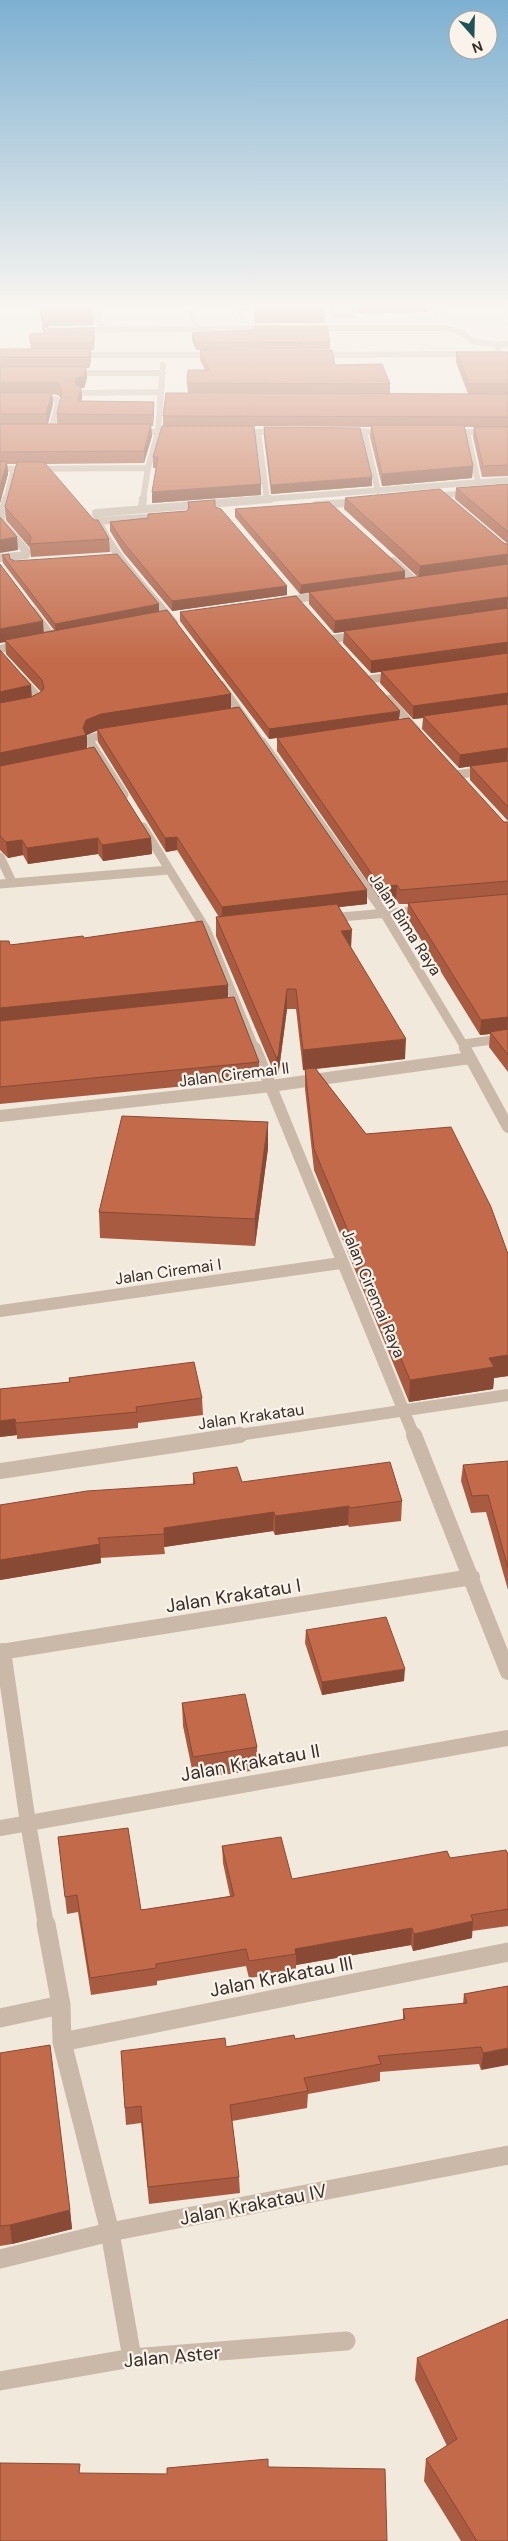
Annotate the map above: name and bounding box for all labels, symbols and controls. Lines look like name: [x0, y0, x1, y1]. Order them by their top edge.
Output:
north arrow: [448, 10, 498, 60]
text: N: [470, 37, 485, 57]
street label: Jalan Bima Raya: [365, 869, 447, 979]
street label: Jalan Ciremai II: [178, 1057, 290, 1092]
street label: Jalan Ciremai Raya: [337, 1225, 410, 1361]
street label: Jalan Ciremai I: [114, 1254, 223, 1289]
street label: Jalan Krakatau: [197, 1399, 306, 1434]
street label: Jalan Krakatau I: [164, 1572, 302, 1619]
street label: Jalan Krakatau II: [178, 1738, 322, 1787]
street label: Jalan Krakatau III: [207, 1950, 355, 2003]
street label: Jalan Krakatau IV: [177, 2178, 329, 2231]
street label: Jalan Aster: [123, 2340, 222, 2373]

